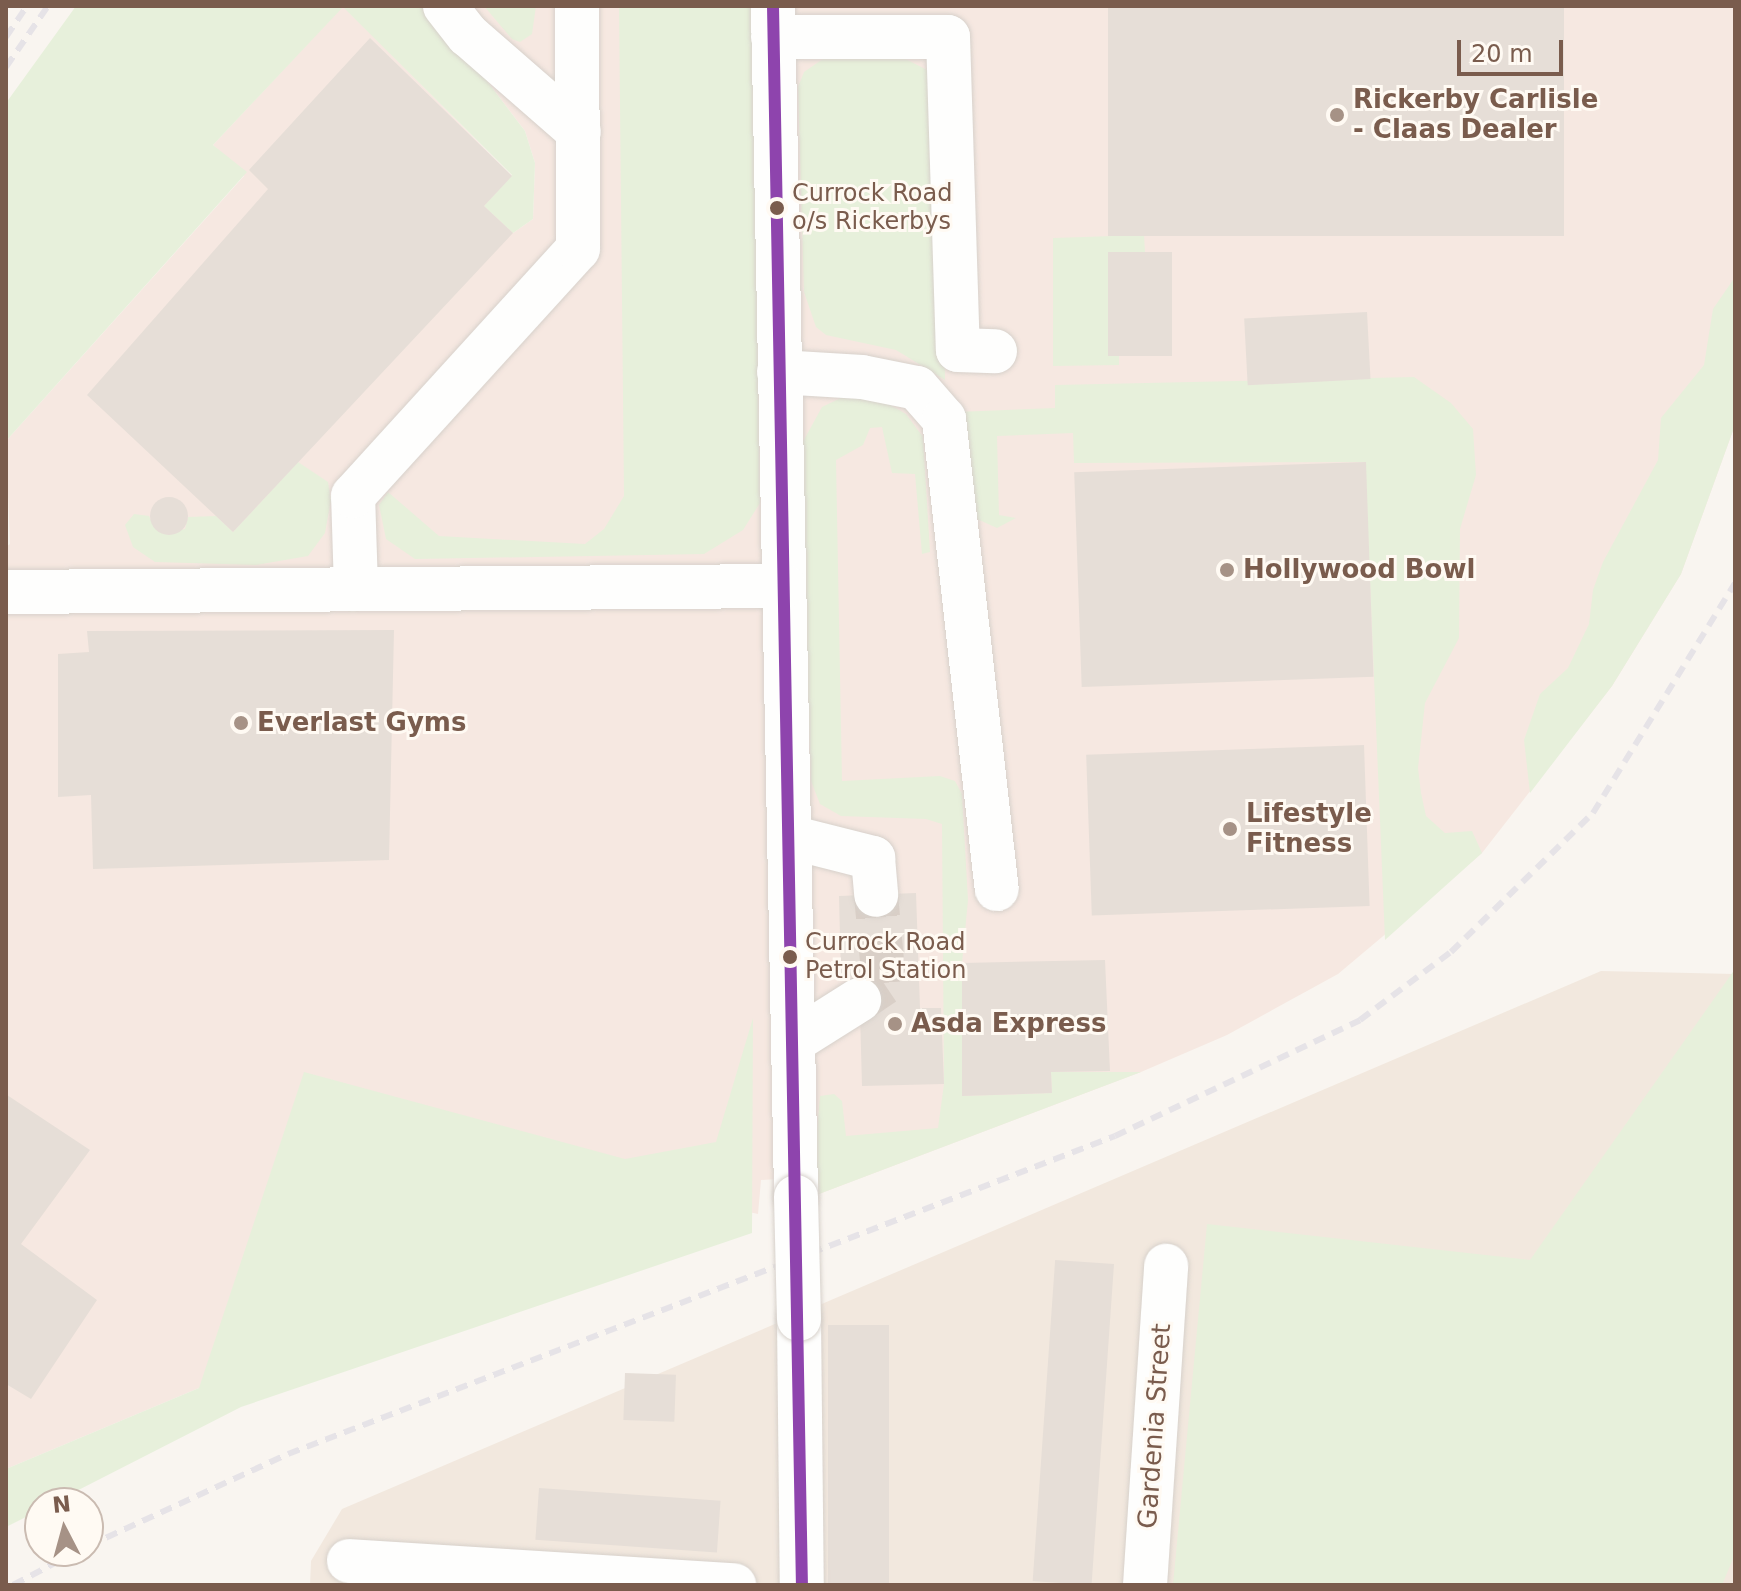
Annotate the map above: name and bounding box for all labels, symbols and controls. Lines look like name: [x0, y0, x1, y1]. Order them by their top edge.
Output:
scale bar: [1461, 24, 1567, 74]
text: 20 m: [1471, 40, 1533, 68]
place label: Rickerby Carlisle - Claas Dealer: [1353, 84, 1598, 146]
marker: Rickerby Carlisle - Claas Dealer: [1328, 106, 1346, 124]
place label: Currock Road o/s Rickerbys: [792, 180, 952, 236]
marker: Currock Road o/s Rickerbys: [769, 200, 785, 216]
place label: Hollywood Bowl: [1243, 554, 1475, 586]
marker: Hollywood Bowl: [1218, 561, 1236, 579]
place label: Everlast Gyms: [257, 707, 466, 739]
marker: Everlast Gyms: [232, 714, 250, 732]
place label: Lifestyle Fitness: [1246, 798, 1372, 860]
marker: Lifestyle Fitness: [1221, 820, 1239, 838]
place label: Currock Road Petrol Station: [805, 929, 966, 985]
marker: Currock Road Petrol Station: [782, 949, 798, 965]
place label: Asda Express: [911, 1008, 1106, 1040]
marker: Asda Express: [886, 1015, 904, 1033]
street label: Gardenia Street: [1132, 1322, 1178, 1530]
north arrow: [24, 1487, 104, 1567]
text: N: [51, 1491, 72, 1518]

